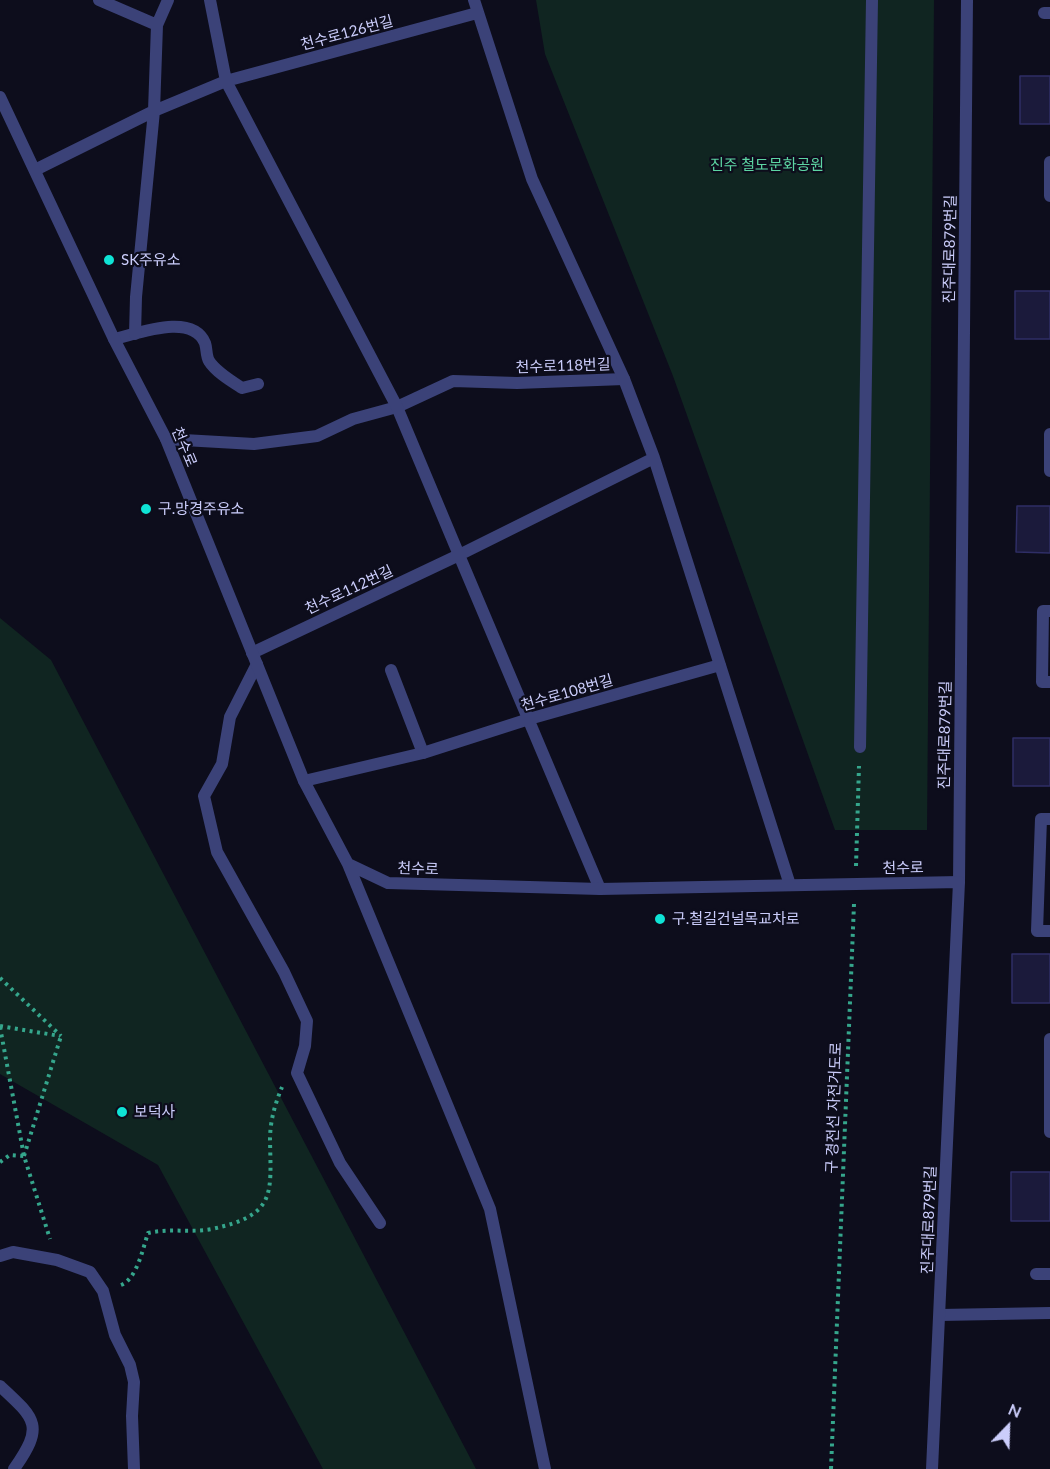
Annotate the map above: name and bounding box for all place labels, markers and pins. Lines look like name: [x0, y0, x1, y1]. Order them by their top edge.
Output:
place label: SK주유소: [121, 251, 180, 269]
marker: SK주유소: [102, 253, 116, 267]
place label: 구.망경주유소: [158, 500, 244, 518]
marker: 구.망경주유소: [139, 502, 153, 516]
place label: 구.철길건널목교차로: [672, 910, 800, 928]
marker: 구.철길건널목교차로: [653, 912, 667, 926]
place label: 보덕사: [134, 1103, 175, 1121]
marker: 보덕사: [115, 1105, 129, 1119]

